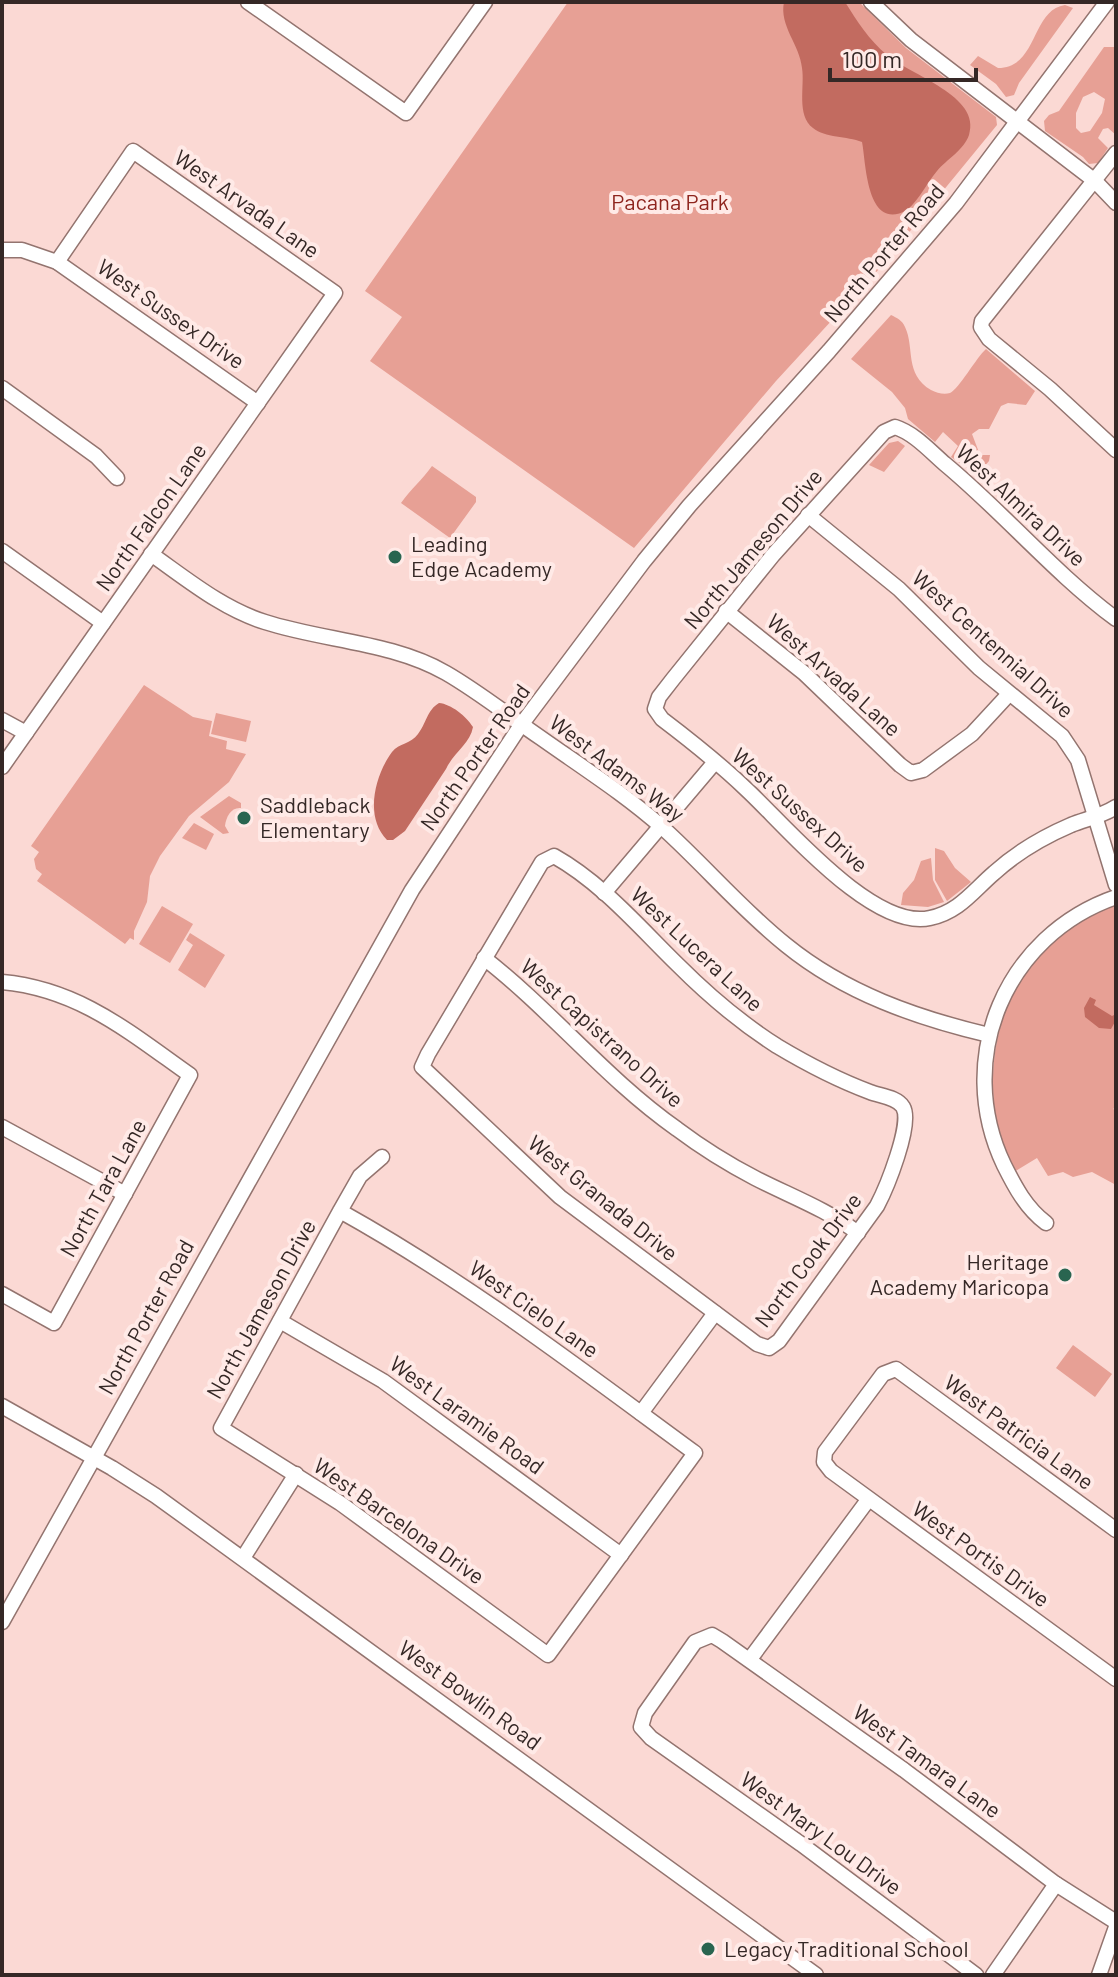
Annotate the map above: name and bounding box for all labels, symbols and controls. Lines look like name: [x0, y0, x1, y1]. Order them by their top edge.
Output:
scale bar: [830, 32, 976, 82]
text: 100 m: [842, 44, 902, 73]
street label: West Arvada Lane: [170, 143, 325, 263]
street label: North Porter Road: [818, 178, 949, 327]
park label: Pacana Park: [611, 188, 729, 214]
street label: West Sussex Drive: [93, 253, 250, 374]
street label: North Falcon Lane: [90, 438, 211, 595]
street label: West Almira Drive: [952, 438, 1092, 571]
street label: North Jameson Drive: [678, 463, 827, 634]
place label: Leading Edge Academy: [411, 530, 552, 581]
marker: Leading Edge Academy: [386, 548, 404, 566]
street label: West Centennial Drive: [908, 564, 1080, 723]
street label: West Arvada Lane: [762, 607, 907, 741]
street label: North Porter Road: [414, 678, 534, 835]
street label: West Adams Way: [545, 708, 690, 826]
street label: West Sussex Drive: [727, 742, 874, 877]
place label: Saddleback Elementary: [260, 791, 371, 842]
marker: Saddleback Elementary: [235, 809, 253, 827]
street label: West Lucera Lane: [626, 880, 769, 1016]
street label: West Capistrano Drive: [516, 952, 689, 1112]
street label: North Tara Lane: [54, 1114, 151, 1261]
street label: West Granada Drive: [523, 1129, 684, 1266]
street label: North Cook Drive: [748, 1187, 866, 1332]
street label: North Jameson Drive: [200, 1214, 320, 1403]
street label: North Porter Road: [92, 1235, 198, 1398]
place label: Heritage Academy Maricopa: [870, 1248, 1049, 1299]
street label: West Cielo Lane: [465, 1254, 604, 1362]
marker: Heritage Academy Maricopa: [1056, 1266, 1074, 1284]
street label: West Laramie Road: [385, 1350, 550, 1479]
street label: West Patricia Lane: [940, 1368, 1099, 1494]
street label: West Barcelona Drive: [309, 1452, 490, 1589]
street label: West Portis Drive: [908, 1495, 1055, 1612]
street label: West Bowlin Road: [394, 1634, 547, 1755]
street label: West Tamara Lane: [849, 1698, 1007, 1823]
street label: West Mary Lou Drive: [736, 1765, 907, 1899]
place label: Legacy Traditional School: [724, 1935, 969, 1961]
marker: Legacy Traditional School: [699, 1940, 717, 1958]

